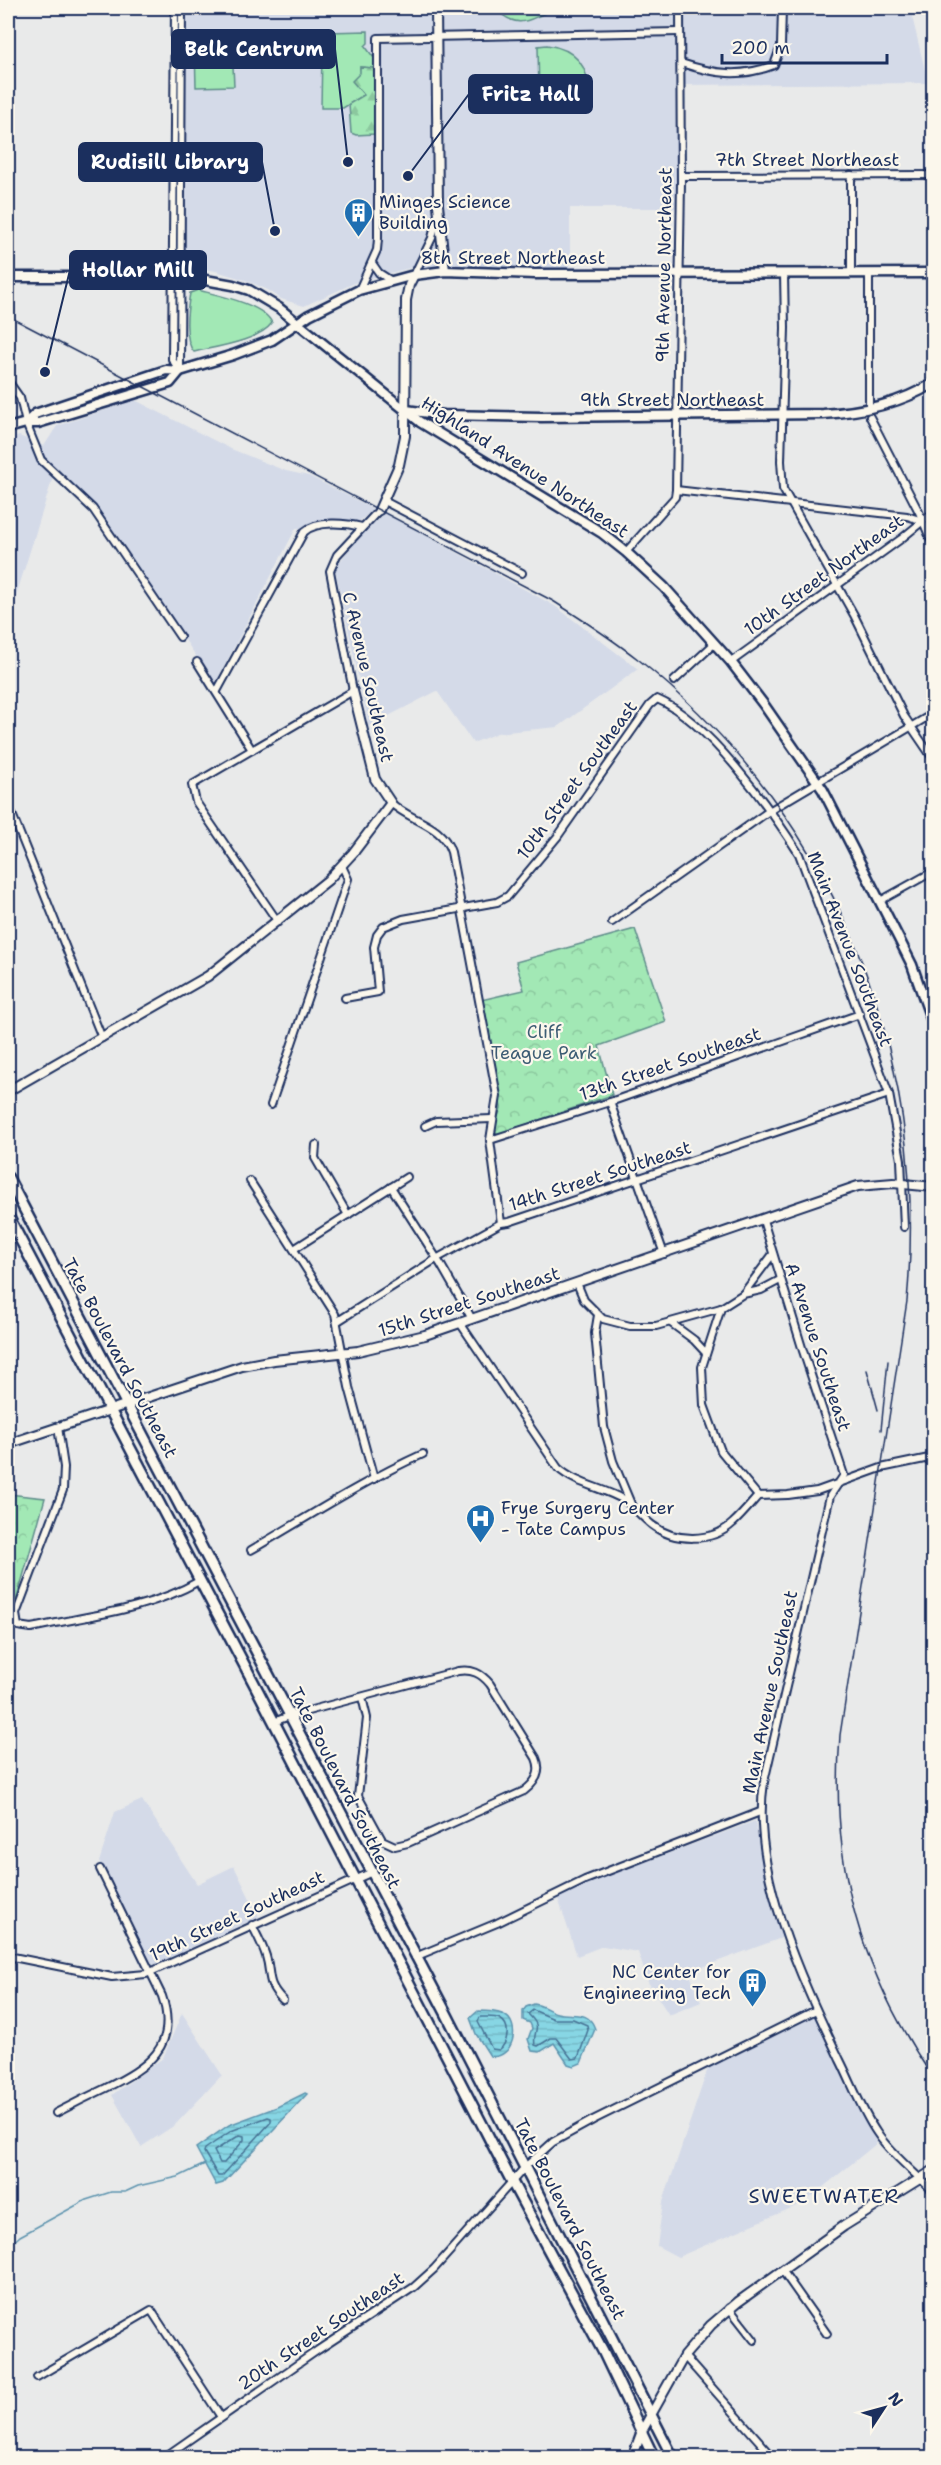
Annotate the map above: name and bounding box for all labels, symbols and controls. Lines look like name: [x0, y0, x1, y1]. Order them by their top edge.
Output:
scale bar: [722, 27, 887, 65]
callout: Belk Centrum: [172, 30, 335, 68]
text: Belk Centrum: [184, 36, 324, 62]
text: 200 m: [731, 36, 790, 60]
callout: Fritz Hall: [469, 75, 592, 113]
text: Fritz Hall: [482, 81, 580, 107]
callout: Rudisill Library: [79, 143, 262, 181]
street label: 7th Street Northeast: [715, 148, 899, 172]
text: Rudisill Library: [91, 149, 249, 175]
street label: 9th Avenue Northeast: [650, 167, 678, 363]
place label: Minges Science Building: [379, 190, 511, 235]
building icon: Minges Science Building: [342, 196, 374, 238]
street label: 8th Street Northeast: [421, 246, 605, 270]
callout: Hollar Mill: [70, 251, 206, 289]
text: Hollar Mill: [82, 257, 194, 283]
street label: 9th Street Northeast: [580, 388, 764, 412]
street label: Highland Avenue Northeast: [417, 391, 634, 543]
street label: 10th Street Northeast: [739, 509, 909, 641]
street label: C Avenue Southeast: [337, 590, 399, 765]
street label: 10th Street Southeast: [511, 696, 643, 864]
street label: Main Avenue Southeast: [802, 848, 898, 1050]
park label: Cliff Teague Park: [491, 1020, 597, 1065]
street label: 13th Street Southeast: [576, 1022, 764, 1106]
street label: 14th Street Southeast: [506, 1135, 694, 1217]
street label: Tate Boulevard Southeast: [57, 1254, 183, 1462]
street label: A Avenue Southeast: [779, 1260, 857, 1435]
street label: 15th Street Southeast: [375, 1261, 563, 1343]
place label: Frye Surgery Center - Tate Campus: [501, 1496, 675, 1541]
hospital icon: Frye Surgery Center - Tate Campus: [464, 1502, 496, 1544]
street label: Main Avenue Southeast: [737, 1588, 803, 1796]
street label: Tate Boulevard Southeast: [284, 1683, 406, 1893]
street label: 19th Street Southeast: [146, 1865, 328, 1967]
place label: NC Center for Engineering Tech: [583, 1960, 731, 2005]
building icon: NC Center for Engineering Tech: [736, 1966, 768, 2008]
street label: Tate Boulevard Southeast: [509, 2114, 631, 2324]
district label: SWEETWATER: [748, 2183, 900, 2209]
street label: 20th Street Southeast: [233, 2266, 409, 2396]
north arrow: [854, 2378, 914, 2438]
text: N: [884, 2388, 908, 2411]

